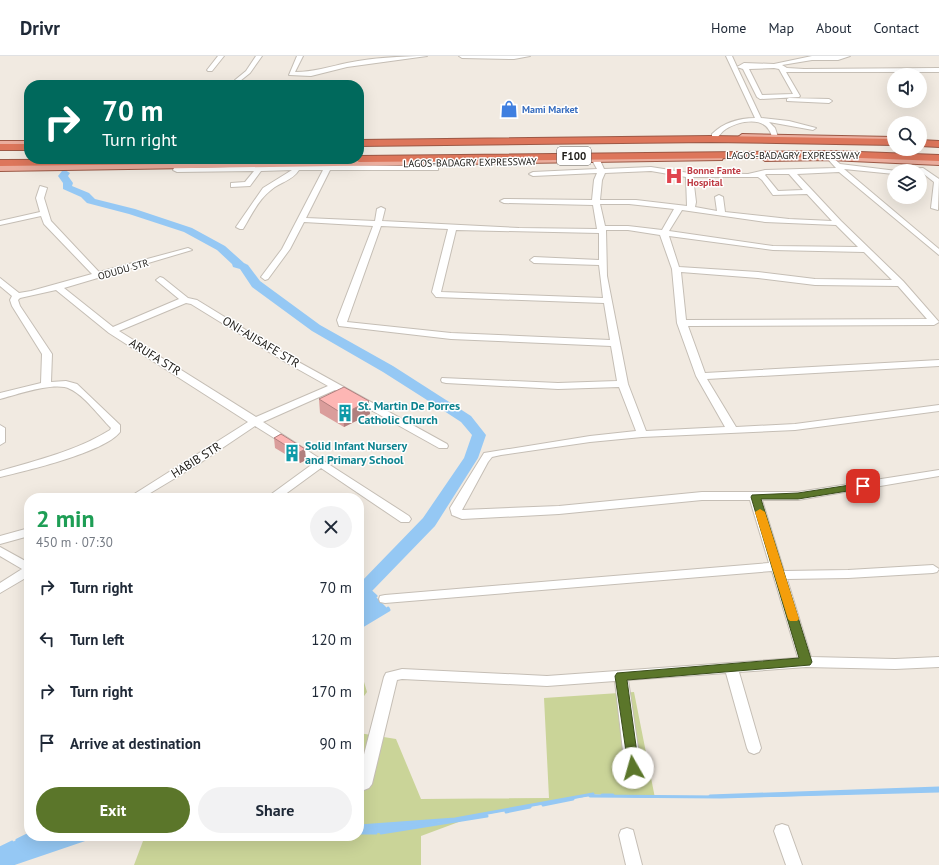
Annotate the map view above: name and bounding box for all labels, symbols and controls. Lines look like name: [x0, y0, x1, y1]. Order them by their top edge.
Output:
text: Drivr: [20, 16, 60, 40]
text: Home: [711, 19, 746, 37]
text: Map: [768, 19, 794, 37]
text: About: [816, 19, 852, 37]
text: Contact: [874, 19, 919, 37]
map controls: [887, 68, 927, 204]
button: sound: [887, 68, 927, 108]
text: 70 m: [102, 92, 163, 129]
icon: right: [36, 96, 88, 148]
shop icon: Mami Market: [499, 99, 519, 119]
place label: Mami Market: [522, 103, 579, 116]
button: search: [887, 116, 927, 156]
text: Turn right: [102, 128, 177, 151]
road number: F100: [557, 147, 591, 165]
street label: LAGOS-BADAGRY EXPRESSWAY: [726, 149, 860, 162]
street label: LAGOS-BADAGRY EXPRESSWAY: [403, 155, 537, 170]
place label: Bonne Fante Hospital: [687, 164, 741, 189]
button: layers: [887, 164, 927, 204]
hospital icon: Bonne Fante Hospital: [664, 166, 684, 186]
street label: ODUDU STR: [96, 256, 150, 283]
street label: ONI-AJISAFE STR: [220, 313, 303, 371]
street label: ARUFA STR: [127, 335, 184, 378]
place label: St. Martin De Porres Catholic Church: [358, 398, 460, 427]
building icon: St. Martin De Porres Catholic Church: [335, 403, 355, 423]
street label: HABIB STR: [168, 438, 223, 481]
place label: Solid Infant Nursery and Primary School: [305, 438, 408, 467]
building icon: Solid Infant Nursery and Primary School: [282, 443, 302, 463]
pin: [846, 469, 880, 503]
icon: arrive: [852, 475, 874, 497]
text: 2 min: [36, 503, 95, 534]
button: close: [310, 506, 352, 548]
text: 450 m · 07:30: [36, 534, 113, 551]
icon: right: [36, 576, 58, 598]
text: Turn right: [70, 578, 133, 597]
text: 70 m: [319, 578, 352, 597]
icon: left: [36, 628, 58, 650]
text: Turn left: [70, 630, 124, 649]
text: 120 m: [311, 630, 352, 649]
icon: right: [36, 680, 58, 702]
text: Turn right: [70, 682, 133, 701]
text: 170 m: [311, 682, 352, 701]
icon: arrive: [36, 732, 58, 754]
text: Arrive at destination: [70, 734, 201, 753]
text: 90 m: [319, 734, 352, 753]
position arrow: [612, 747, 654, 789]
button: Exit: [36, 787, 190, 833]
button: Share: [198, 787, 352, 833]

